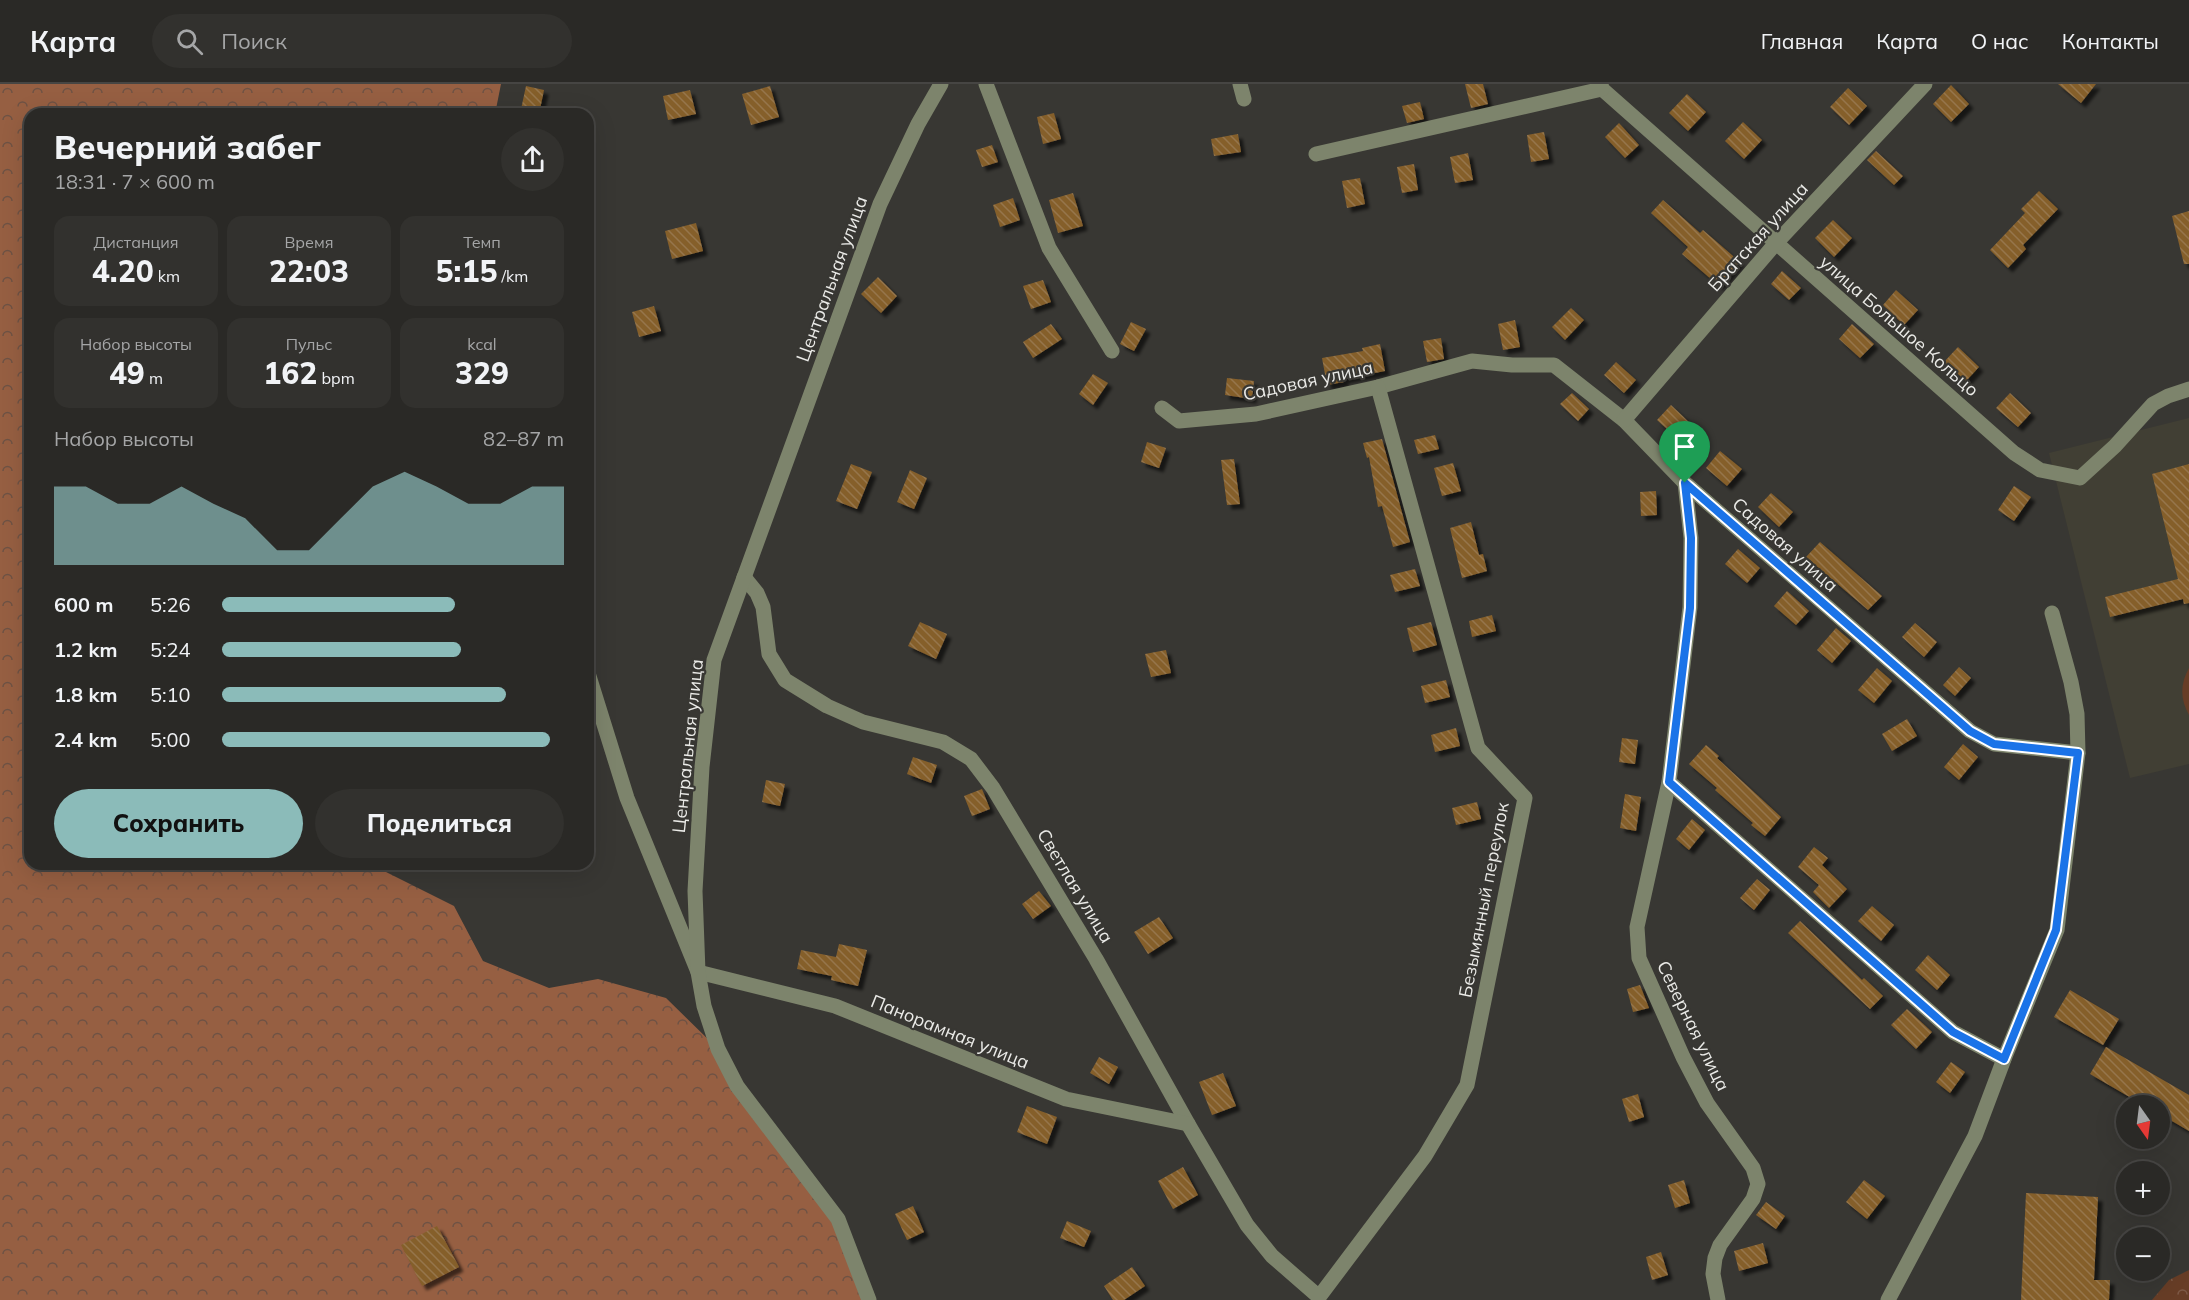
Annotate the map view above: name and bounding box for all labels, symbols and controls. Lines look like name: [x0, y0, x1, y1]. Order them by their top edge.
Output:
search box: [152, 14, 572, 68]
text: Карта: [30, 24, 116, 59]
icon: search: [173, 25, 206, 58]
text: Поиск: [221, 27, 287, 55]
text: Главная: [1761, 28, 1843, 54]
text: Карта: [1876, 28, 1938, 54]
text: О нас: [1971, 28, 2029, 54]
text: Контакты: [2062, 28, 2159, 54]
text: Вечерний забег: [54, 126, 321, 167]
button: share: [501, 128, 564, 191]
text: 18:31 · 7 × 600 m: [54, 169, 215, 194]
street label: Братская улица: [1703, 177, 1813, 296]
street label: Центральная улица: [791, 193, 872, 365]
text: Дистанция: [93, 232, 179, 252]
text: Время: [284, 232, 334, 252]
text: Темп: [463, 232, 501, 252]
street label: улица Большое Кольцо: [1815, 250, 1984, 401]
text: 4.20: [92, 252, 154, 290]
text: 22:03: [269, 252, 349, 290]
text: 5:15: [436, 252, 497, 290]
text: km: [154, 266, 180, 286]
text: /km: [497, 266, 528, 286]
text: Набор высоты: [80, 334, 192, 354]
text: Пульс: [286, 334, 332, 354]
text: kcal: [467, 334, 497, 354]
text: 49: [109, 354, 145, 392]
text: 162: [263, 354, 317, 392]
text: 329: [455, 354, 509, 392]
street label: Садовая улица: [1241, 355, 1375, 406]
text: m: [145, 368, 163, 388]
text: bpm: [317, 368, 355, 388]
pin: [1659, 421, 1710, 483]
text: Набор высоты: [54, 426, 194, 451]
text: 82–87 m: [483, 426, 564, 451]
icon: arrive: [1668, 430, 1701, 463]
street label: Садовая улица: [1728, 492, 1843, 597]
text: 600 m: [54, 592, 113, 617]
text: 5:26: [150, 592, 191, 617]
text: 1.2 km: [54, 637, 117, 662]
text: 5:24: [150, 637, 191, 662]
street label: Центральная улица: [667, 658, 708, 834]
text: 1.8 km: [54, 682, 117, 707]
text: 5:10: [150, 682, 191, 707]
text: 2.4 km: [54, 727, 117, 752]
text: 5:00: [150, 727, 191, 752]
button: Сохранить: [54, 789, 303, 858]
button: Поделиться: [315, 789, 564, 858]
street label: Безымянный переулок: [1453, 800, 1514, 1000]
street label: Светлая улица: [1032, 825, 1119, 947]
street label: Северная улица: [1652, 957, 1735, 1095]
street label: Панорамная улица: [868, 989, 1033, 1074]
north arrow: [2116, 1095, 2170, 1149]
map controls: [2116, 1095, 2170, 1281]
button: +: [2116, 1161, 2170, 1215]
button: −: [2116, 1227, 2170, 1281]

